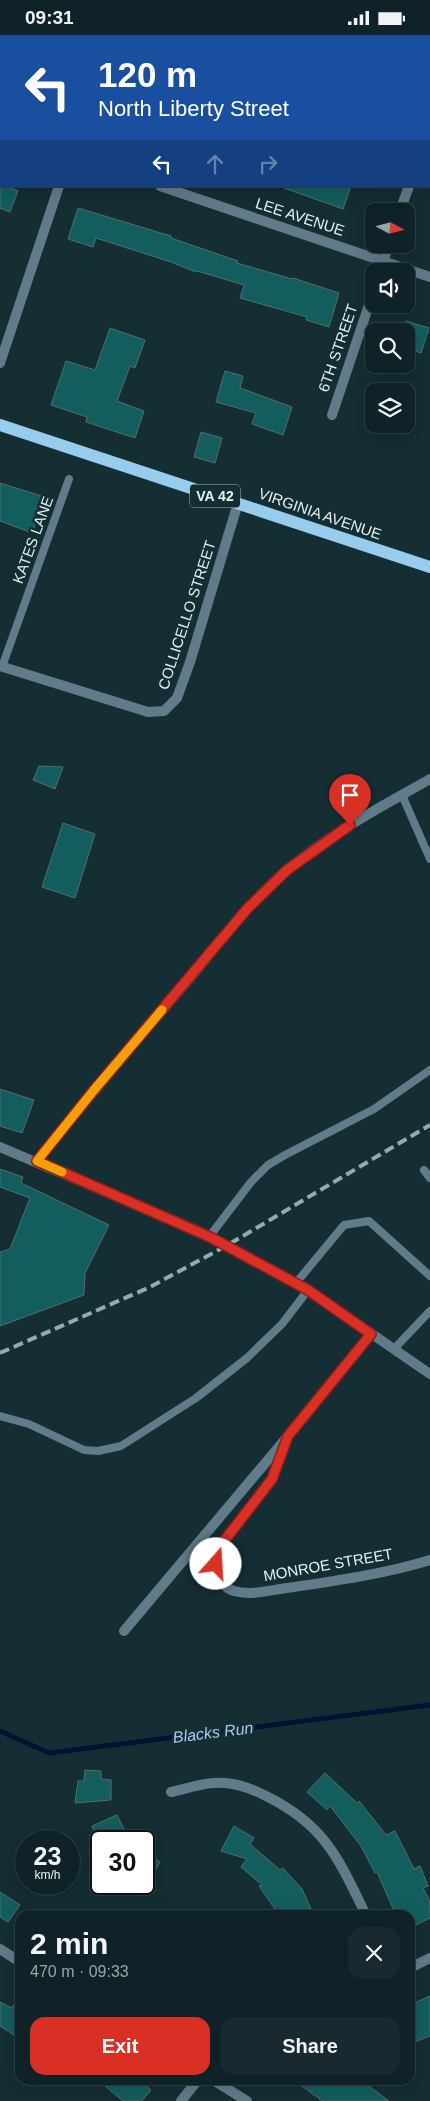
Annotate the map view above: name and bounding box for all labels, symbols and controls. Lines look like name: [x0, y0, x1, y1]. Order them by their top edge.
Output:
text: 09:31: [25, 7, 74, 28]
icon: left: [15, 55, 80, 120]
text: 120 m: [98, 55, 197, 94]
text: North Liberty Street: [98, 96, 289, 121]
icon: left: [148, 150, 176, 178]
icon: ahead: [201, 150, 229, 178]
icon: right: [254, 150, 282, 178]
street label: LEE AVENUE: [254, 194, 347, 239]
north arrow: [365, 203, 415, 253]
map controls: [365, 203, 415, 433]
button: sound: [365, 263, 415, 313]
street label: 6TH STREET: [315, 302, 360, 394]
button: search: [365, 323, 415, 373]
button: layers: [365, 383, 415, 433]
road number: VA 42: [190, 485, 240, 507]
street label: VIRGINIA AVENUE: [256, 485, 384, 543]
street label: KATES LANE: [9, 494, 56, 586]
street label: COLLICELLO STREET: [154, 538, 219, 692]
pin: [329, 774, 371, 825]
icon: arrive: [336, 781, 364, 809]
position arrow: [189, 1537, 241, 1589]
street label: MONROE STREET: [262, 1545, 394, 1584]
water label: Blacks Run: [172, 1719, 254, 1746]
speed limit sign: 30: [90, 1830, 155, 1895]
text: 23: [34, 1842, 61, 1870]
text: km/h: [34, 1868, 61, 1882]
text: 2 min: [30, 1927, 108, 1960]
button: close: [348, 1927, 400, 1979]
text: 470 m · 09:33: [30, 1963, 129, 1980]
button: Exit: [30, 2017, 210, 2075]
button: Share: [220, 2017, 400, 2075]

